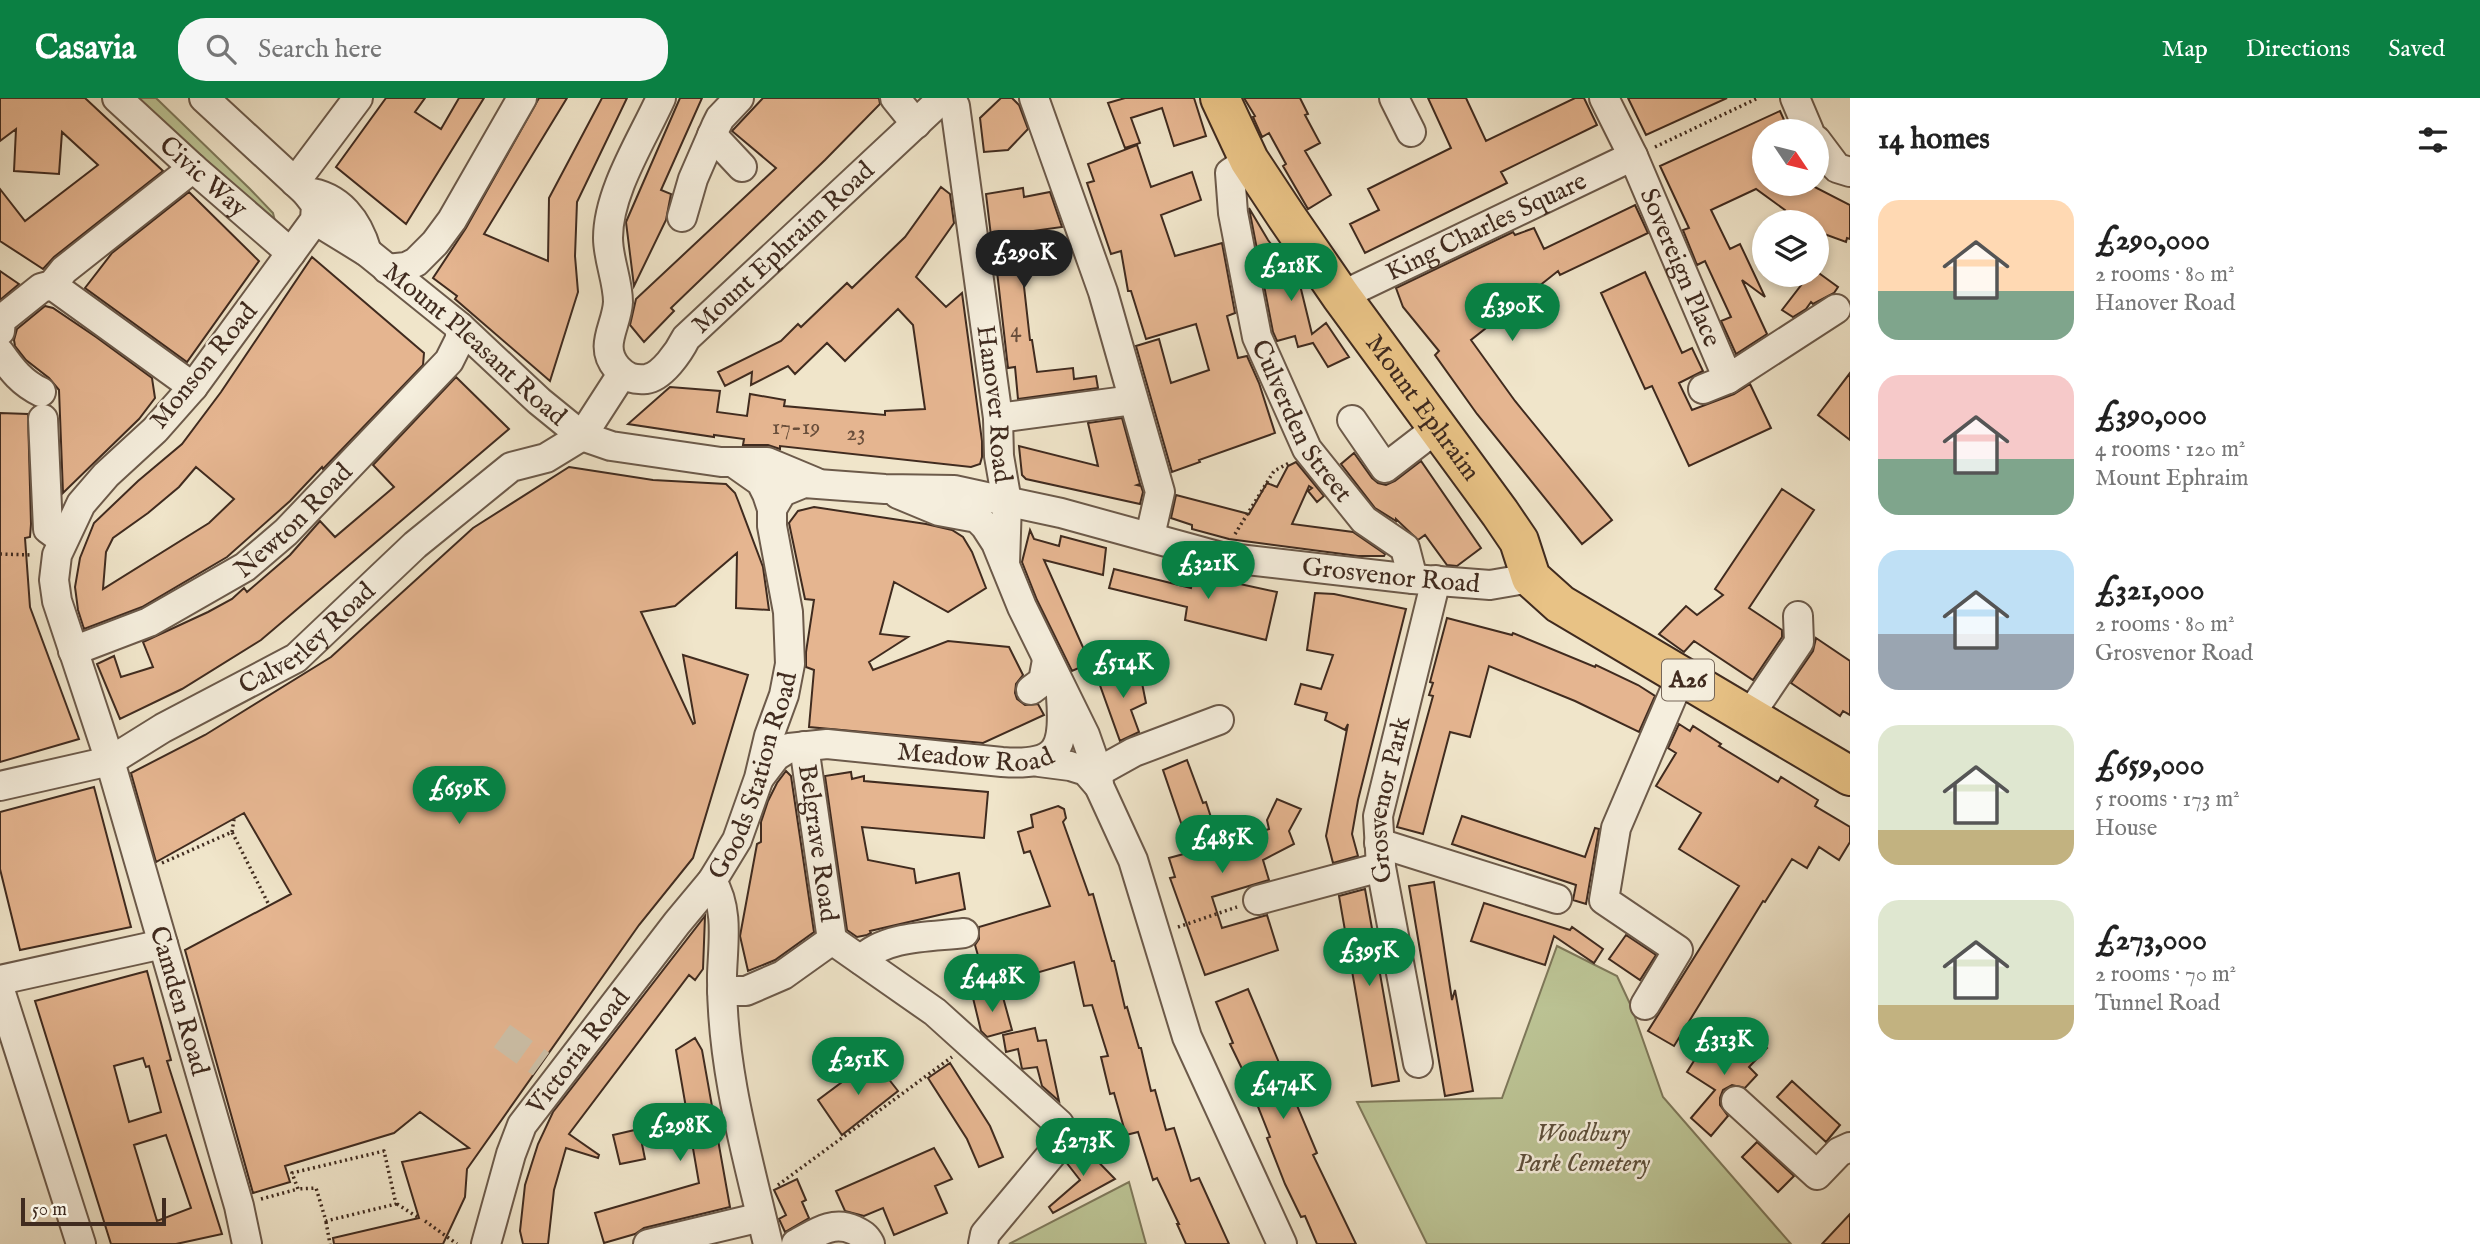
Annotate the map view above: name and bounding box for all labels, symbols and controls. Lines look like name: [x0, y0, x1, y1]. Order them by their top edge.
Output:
search box: [178, 18, 668, 81]
text: Casavia: [35, 28, 136, 70]
icon: search: [202, 30, 240, 68]
text: Search here: [258, 33, 382, 66]
text: Map: [2162, 34, 2208, 65]
text: Directions: [2246, 34, 2350, 65]
text: Saved: [2388, 34, 2445, 65]
north arrow: [1752, 119, 1829, 196]
map controls: [1752, 119, 1829, 287]
text: 14 homes: [1878, 121, 1990, 159]
icon: filters: [2414, 121, 2452, 159]
street label: Civic Way: [152, 129, 255, 225]
street label: Mount Ephraim Road: [685, 154, 881, 341]
street label: King Charles Square: [1380, 164, 1592, 289]
street label: Sovereign Place: [1632, 183, 1729, 352]
button: layers: [1752, 210, 1829, 287]
text: £290,000: [2095, 222, 2210, 260]
icon: home: [1934, 228, 2018, 312]
pin: £290K: [975, 230, 1073, 290]
text: £290K: [992, 238, 1056, 267]
pin: £218K: [1242, 244, 1340, 303]
text: £218K: [1261, 251, 1321, 280]
street label: Mount Pleasant Road: [377, 255, 573, 433]
text: 2 rooms · 80 m²: [2095, 260, 2235, 289]
pin: £390K: [1463, 284, 1561, 343]
text: Hanover Road: [2095, 289, 2235, 318]
text: £390K: [1481, 291, 1543, 320]
street label: Monson Road: [143, 296, 265, 436]
house number: 4: [1010, 316, 1022, 345]
street label: Hanover Road: [969, 323, 1020, 485]
street label: Mount Ephraim: [1358, 328, 1487, 487]
street label: Culverden Street: [1244, 335, 1360, 509]
text: £390,000: [2095, 397, 2207, 435]
icon: home: [1934, 403, 2018, 487]
house number: 17-19: [772, 413, 820, 442]
house number: 23: [846, 419, 866, 448]
text: 4 rooms · 120 m²: [2095, 435, 2245, 464]
street label: Newton Road: [227, 456, 359, 585]
text: Mount Ephraim: [2095, 464, 2249, 493]
pin: £321K: [1159, 542, 1257, 601]
text: £321K: [1178, 549, 1238, 578]
street label: Grosvenor Road: [1300, 550, 1481, 601]
text: £321,000: [2095, 572, 2204, 610]
street label: Calverley Road: [233, 575, 382, 702]
icon: home: [1934, 578, 2018, 662]
text: 2 rooms · 80 m²: [2095, 610, 2235, 639]
text: Grosvenor Road: [2095, 639, 2253, 668]
pin: £514K: [1074, 640, 1172, 700]
text: £514K: [1093, 648, 1153, 677]
road number: A26: [1662, 660, 1714, 700]
street label: Goods Station Road: [700, 669, 805, 885]
street label: Grosvenor Park: [1361, 712, 1419, 886]
street label: Meadow Road: [896, 735, 1060, 779]
text: £659,000: [2095, 747, 2205, 785]
icon: home: [1934, 753, 2018, 837]
street label: Belgrave Road: [790, 762, 846, 924]
pin: £659K: [410, 766, 508, 826]
text: £659K: [429, 774, 489, 803]
text: 5 rooms · 173 m²: [2095, 785, 2240, 814]
text: House: [2095, 814, 2157, 843]
pin: £485K: [1173, 816, 1271, 875]
text: £485K: [1191, 823, 1253, 852]
street label: Camden Road: [142, 922, 217, 1079]
text: £273,000: [2095, 922, 2207, 960]
pin: £395K: [1320, 928, 1418, 988]
icon: home: [1934, 928, 2018, 1012]
text: £395K: [1339, 936, 1399, 965]
pin: £448K: [943, 954, 1041, 1014]
text: 2 rooms · 70 m²: [2095, 960, 2236, 989]
text: £448K: [960, 962, 1024, 991]
street label: Victoria Road: [519, 982, 637, 1122]
text: Tunnel Road: [2095, 989, 2220, 1018]
pin: £313K: [1675, 1018, 1773, 1077]
text: £313K: [1695, 1025, 1753, 1054]
pin: £251K: [809, 1038, 907, 1097]
text: £251K: [828, 1045, 888, 1074]
pin: £474K: [1234, 1062, 1332, 1121]
text: £474K: [1250, 1069, 1316, 1098]
pin: £298K: [631, 1104, 729, 1163]
text: £298K: [649, 1111, 711, 1140]
park label: Woodbury Park Cemetery: [1516, 1117, 1650, 1180]
pin: £273K: [1034, 1118, 1132, 1178]
text: £273K: [1052, 1126, 1114, 1155]
scale bar: [21, 1195, 166, 1227]
text: 50 m: [32, 1198, 67, 1222]

